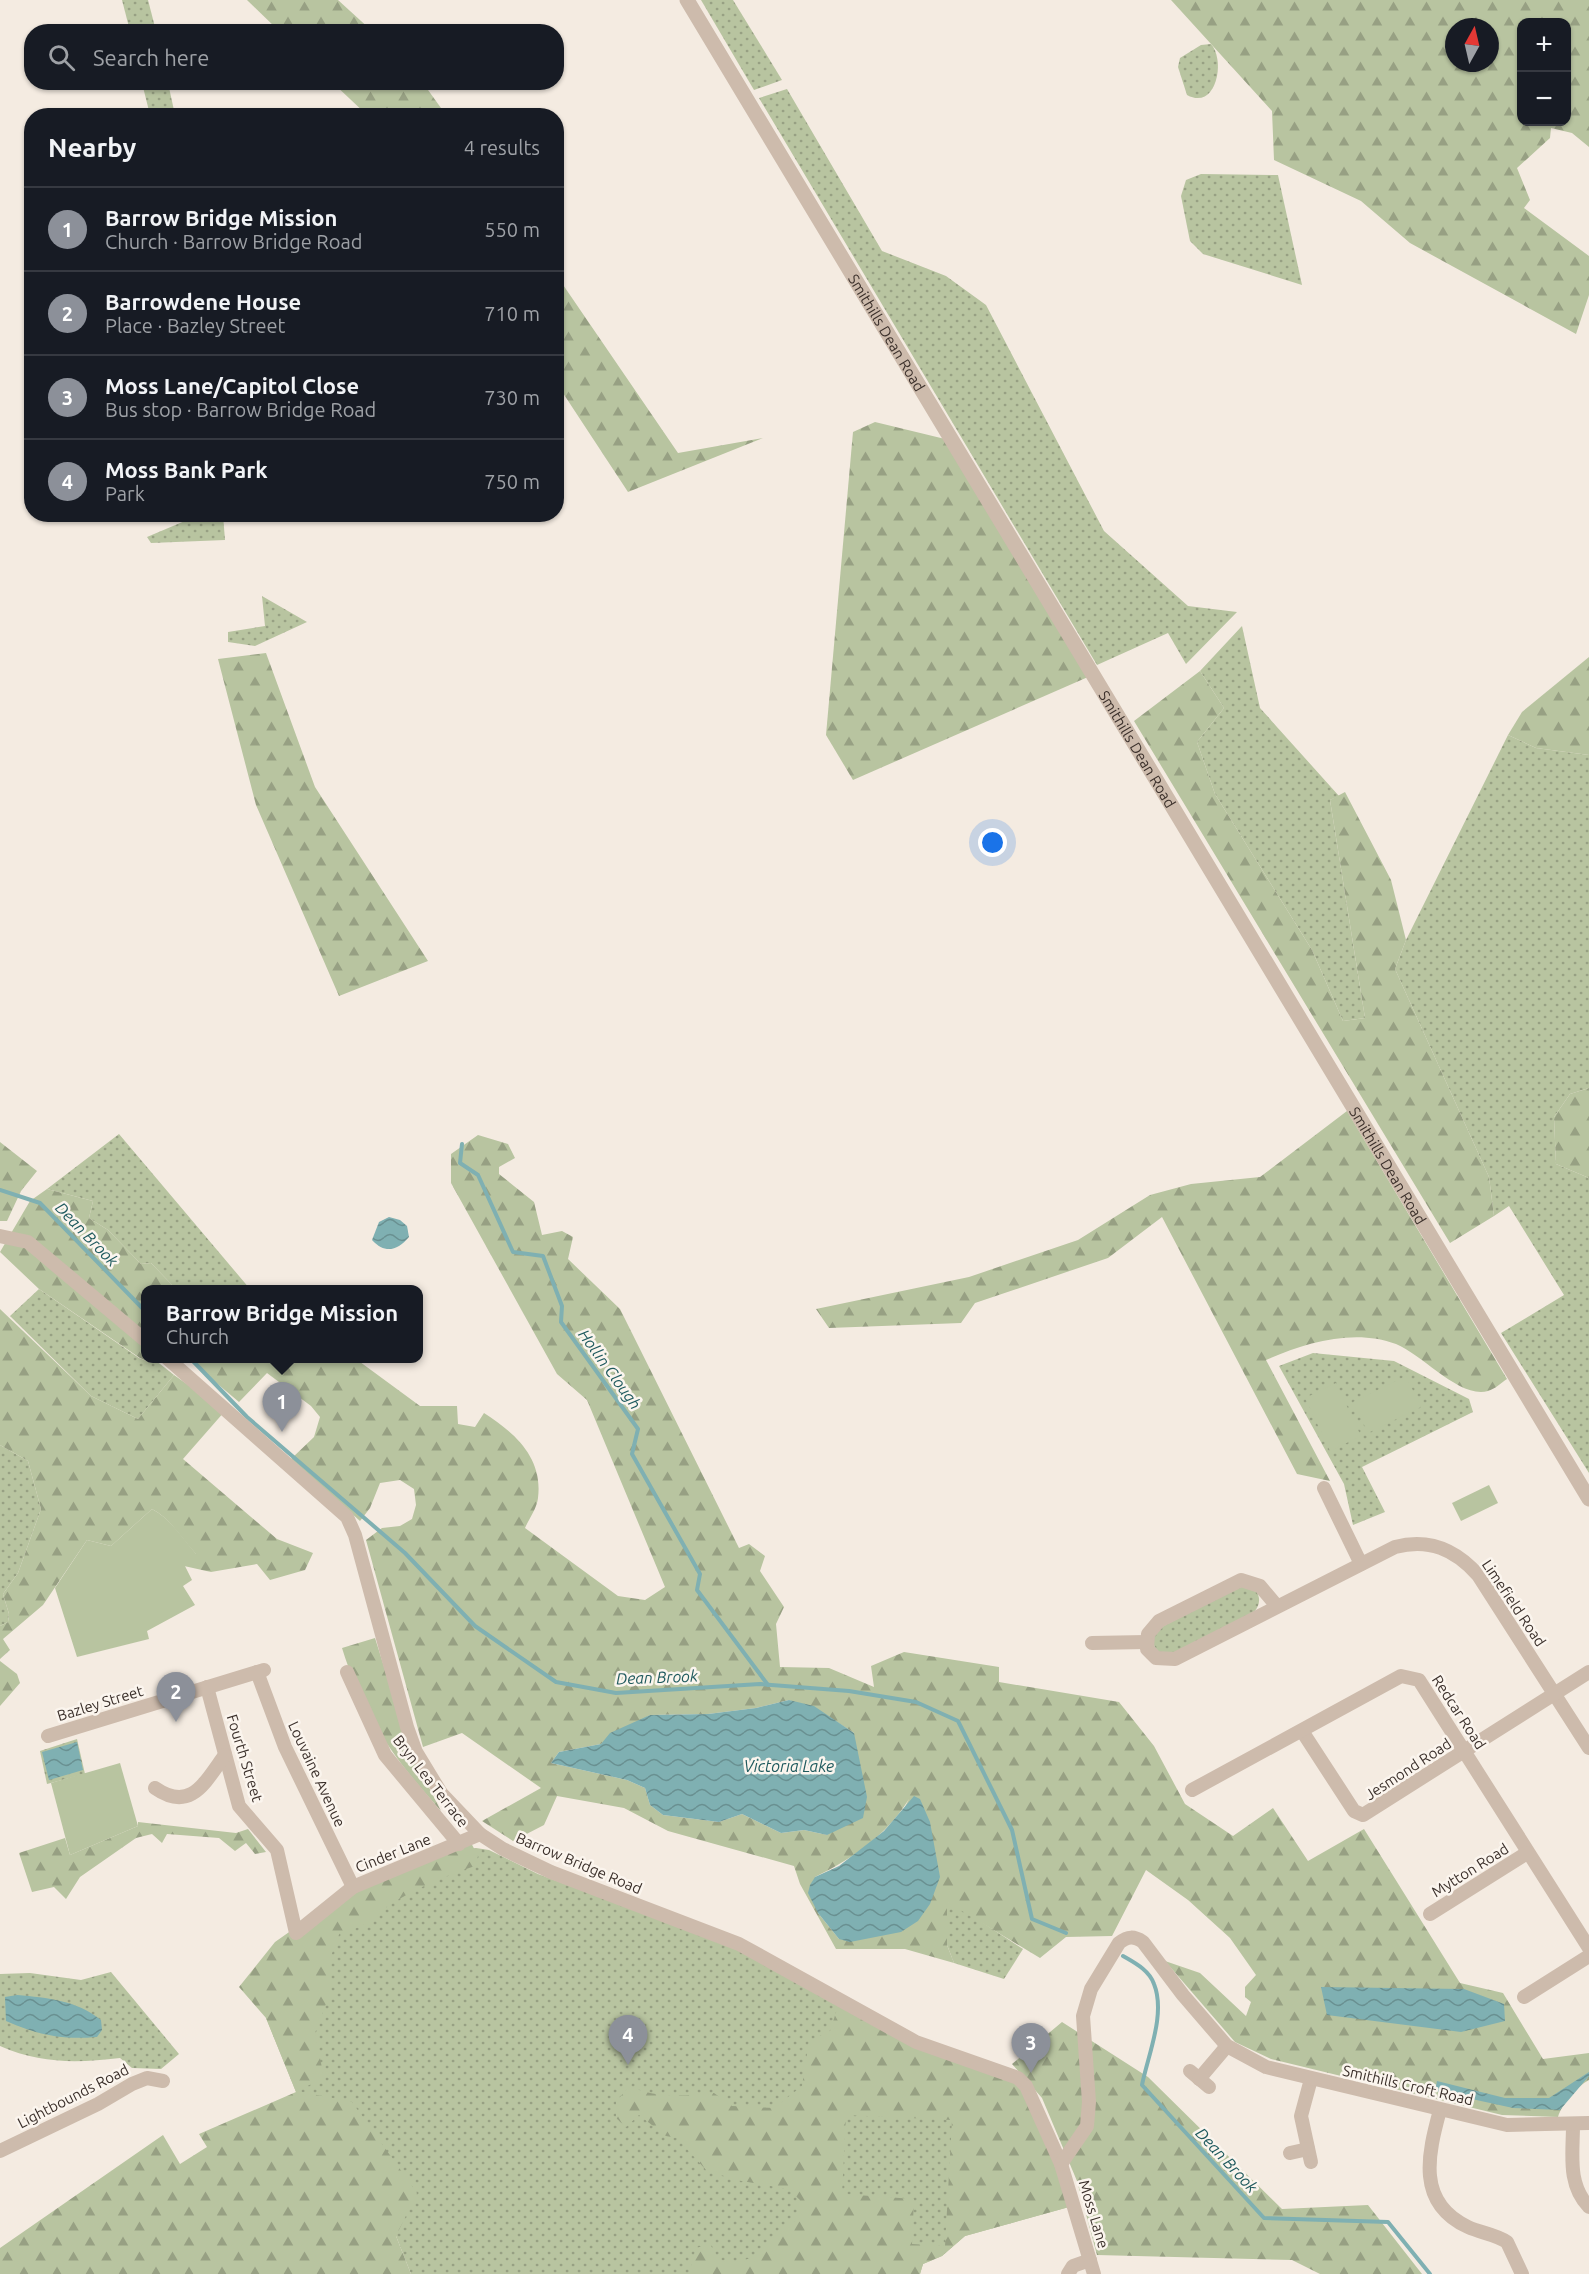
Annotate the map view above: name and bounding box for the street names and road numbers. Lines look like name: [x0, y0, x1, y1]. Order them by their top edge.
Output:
street label: Smithills Dean Road: [845, 271, 929, 394]
street label: Smithills Dean Road: [1096, 687, 1179, 811]
street label: Smithills Dean Road: [1346, 1104, 1430, 1227]
street label: Limefield Road: [1479, 1556, 1549, 1650]
street label: Redcar Road: [1429, 1672, 1489, 1752]
street label: Bazley Street: [55, 1682, 145, 1724]
street label: Fourth Street: [224, 1712, 266, 1804]
street label: Louvaine Avenue: [285, 1719, 349, 1829]
street label: Bryn Lea Terrace: [390, 1732, 472, 1830]
street label: Jesmond Road: [1362, 1735, 1454, 1803]
street label: Barrow Bridge Road: [514, 1829, 644, 1897]
street label: Cinder Lane: [353, 1830, 433, 1876]
street label: Mytton Road: [1428, 1840, 1512, 1900]
street label: Lightbounds Road: [15, 2061, 131, 2131]
street label: Smithills Croft Road: [1341, 2062, 1475, 2108]
street label: Moss Lane: [1076, 2178, 1112, 2250]

